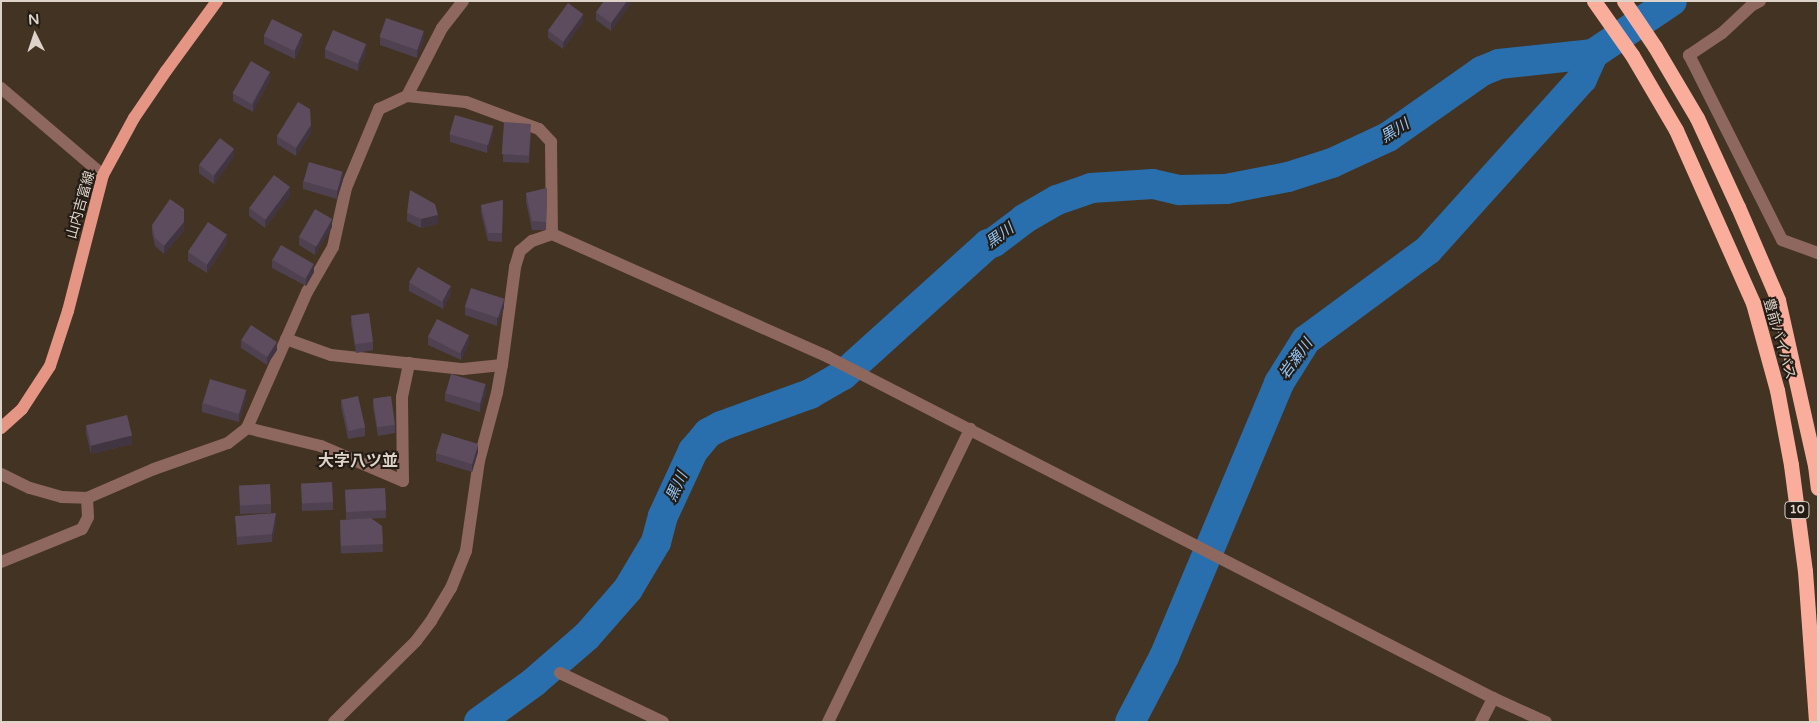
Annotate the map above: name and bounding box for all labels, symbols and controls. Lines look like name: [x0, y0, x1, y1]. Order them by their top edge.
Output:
north arrow: [10, 10, 60, 60]
text: N: [28, 11, 40, 28]
water label: 黒川: [1378, 115, 1412, 147]
street label: 山内吉富線: [63, 169, 99, 241]
water label: 黒川: [983, 220, 1017, 252]
street label: 豊前バイパス: [1759, 296, 1799, 382]
water label: 岩瀬川: [1275, 336, 1317, 382]
district label: 大字八ツ並: [318, 451, 398, 471]
water label: 黒川: [663, 470, 691, 504]
road number: 10: [1783, 500, 1811, 520]

